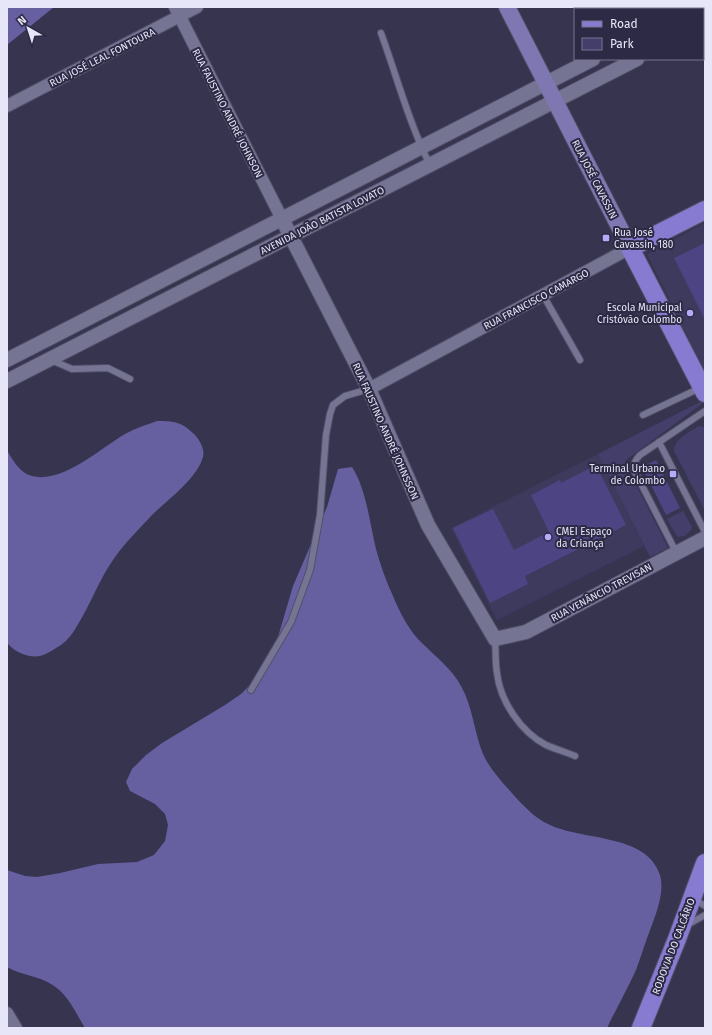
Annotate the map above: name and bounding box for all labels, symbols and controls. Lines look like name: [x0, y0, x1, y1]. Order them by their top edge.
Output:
north arrow: [8, 8, 48, 48]
legend: [574, 8, 704, 60]
text: N: [15, 13, 29, 28]
text: Road: [610, 17, 638, 31]
street label: RUA JOSÉ LEAL FONTOURA: [47, 24, 157, 90]
text: Park: [610, 37, 634, 51]
street label: RUA FAUSTINO ANDRÉ JOHNSON: [189, 46, 267, 180]
street label: RUA JOSÉ CAVASSIN: [569, 137, 621, 221]
street label: AVENIDA JOÃO BATISTA LOVATO: [258, 183, 387, 257]
place label: Rua José Cavassin, 180: [614, 227, 674, 251]
marker: Rua José Cavassin, 180: [601, 233, 611, 243]
street label: RUA FRANCISCO CAMARGO: [482, 267, 591, 333]
place label: Escola Municipal Cristóvão Colombo: [597, 302, 682, 326]
marker: Escola Municipal Cristóvão Colombo: [685, 308, 695, 318]
street label: RUA FAUSTINO ANDRÉ JOHNSSON: [349, 360, 423, 502]
place label: Terminal Urbano de Colombo: [589, 463, 665, 487]
marker: Terminal Urbano de Colombo: [668, 469, 678, 479]
place label: CMEI Espaço da Criança: [556, 526, 612, 550]
marker: CMEI Espaço da Criança: [543, 532, 553, 542]
street label: RUA VENÂNCIO TREVISAN: [549, 560, 654, 625]
street label: RODOVIA DO CALCÁRIO: [648, 896, 698, 996]

